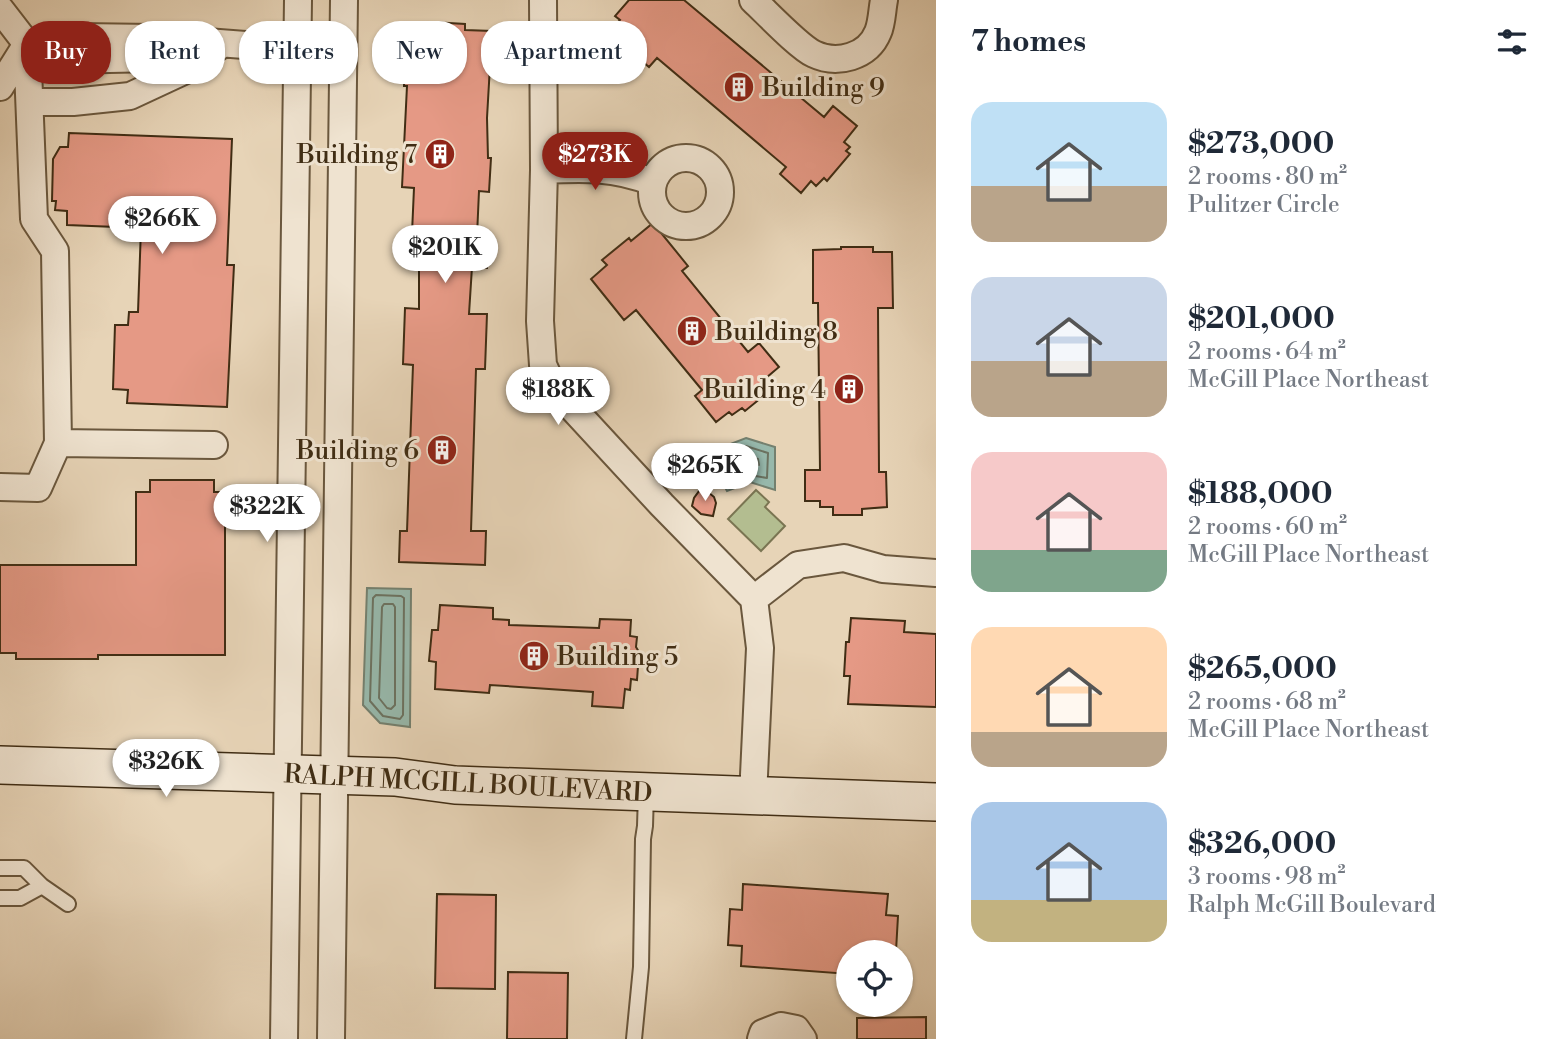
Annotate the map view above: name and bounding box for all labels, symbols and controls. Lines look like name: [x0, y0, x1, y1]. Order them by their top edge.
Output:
chip: Buy: [21, 21, 111, 84]
chip: Rent: [125, 21, 225, 84]
chip: Filters: [239, 21, 358, 84]
chip: New: [372, 21, 467, 84]
chip: Apartment: [481, 21, 647, 84]
text: 7 homes: [971, 23, 1086, 61]
icon: filters: [1493, 23, 1531, 61]
building icon: Building 9: [722, 70, 756, 104]
place label: Building 9: [761, 72, 885, 104]
text: $273,000: [1188, 125, 1334, 163]
icon: home: [1027, 130, 1111, 214]
pin: $273K: [546, 132, 644, 192]
building icon: Building 7: [423, 137, 457, 171]
place label: Building 7: [296, 139, 417, 171]
text: $273K: [558, 141, 632, 169]
text: 2 rooms · 80 m²: [1188, 163, 1347, 191]
text: Pulitzer Circle: [1188, 191, 1340, 219]
pin: $266K: [113, 196, 211, 256]
text: $266K: [124, 205, 200, 233]
pin: $201K: [396, 226, 494, 285]
text: $201K: [408, 234, 482, 262]
text: $201,000: [1188, 300, 1335, 338]
icon: home: [1027, 305, 1111, 389]
building icon: Building 8: [675, 314, 709, 348]
place label: Building 8: [714, 316, 838, 348]
text: 2 rooms · 64 m²: [1188, 338, 1346, 366]
text: McGill Place Northeast: [1188, 366, 1429, 394]
pin: $188K: [509, 368, 607, 427]
building icon: Building 4: [832, 372, 866, 406]
place label: Building 4: [702, 374, 826, 406]
text: $188K: [522, 376, 594, 404]
building icon: Building 6: [425, 433, 459, 467]
place label: Building 6: [295, 435, 419, 467]
pin: $265K: [656, 444, 754, 503]
text: $265K: [667, 452, 743, 480]
text: $188,000: [1188, 475, 1333, 513]
icon: home: [1027, 480, 1111, 564]
pin: $322K: [218, 484, 316, 544]
text: $322K: [230, 493, 304, 521]
text: 2 rooms · 60 m²: [1188, 513, 1347, 541]
text: McGill Place Northeast: [1188, 541, 1429, 569]
building icon: Building 5: [517, 639, 551, 673]
place label: Building 5: [556, 641, 678, 673]
text: $265,000: [1188, 650, 1337, 688]
icon: home: [1027, 655, 1111, 739]
text: 2 rooms · 68 m²: [1188, 688, 1346, 716]
text: McGill Place Northeast: [1188, 716, 1429, 744]
pin: $326K: [117, 740, 215, 799]
text: $326K: [128, 748, 204, 776]
street label: RALPH MCGILL BOULEVARD: [283, 758, 653, 810]
text: $326,000: [1188, 825, 1336, 863]
icon: home: [1027, 830, 1111, 914]
text: 3 rooms · 98 m²: [1188, 863, 1345, 891]
text: Ralph McGill Boulevard: [1188, 891, 1436, 919]
map controls: [836, 940, 913, 1017]
button: locate: [836, 940, 913, 1017]

